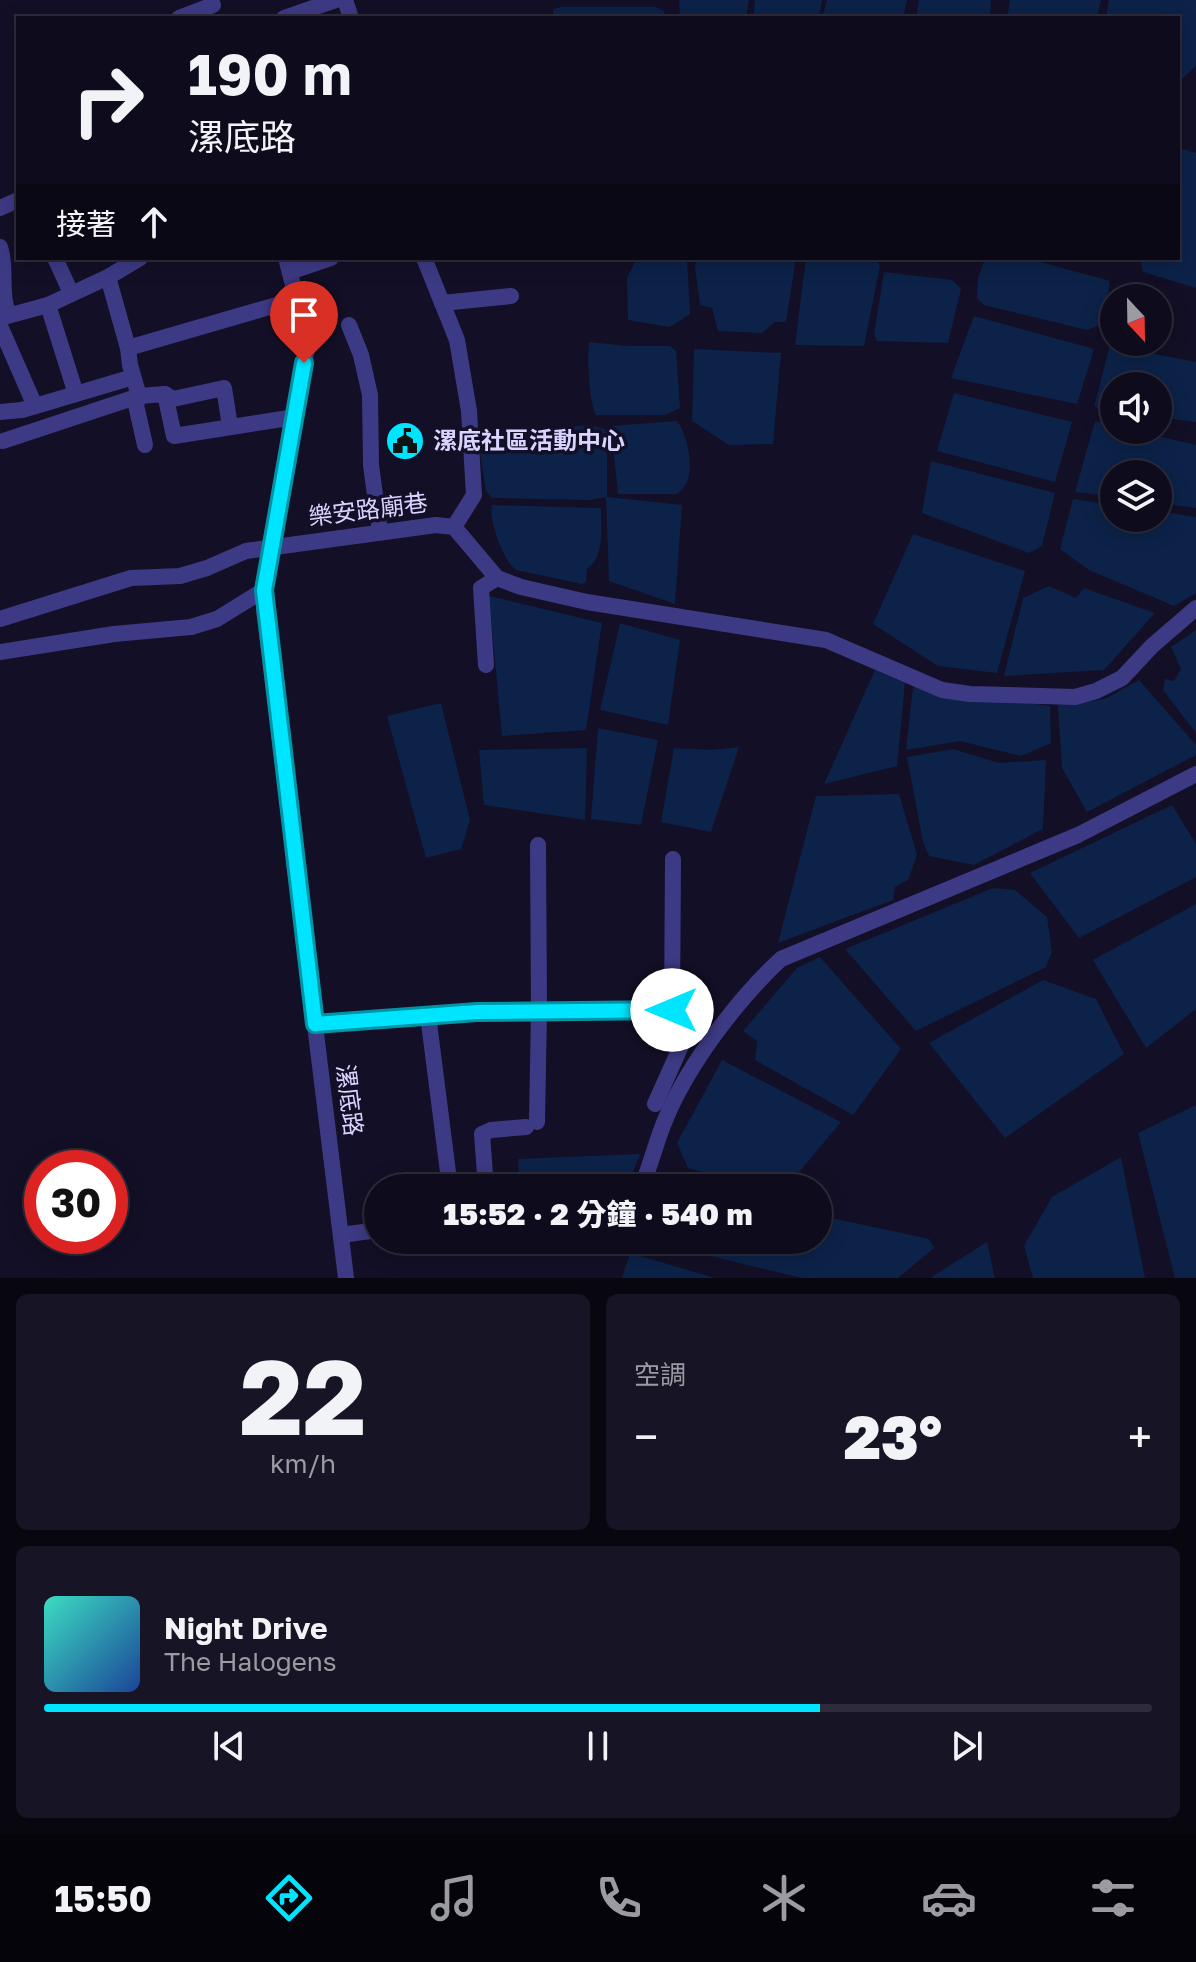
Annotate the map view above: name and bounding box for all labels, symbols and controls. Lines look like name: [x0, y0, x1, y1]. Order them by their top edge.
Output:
text: 190 m: [188, 40, 352, 107]
icon: right: [56, 48, 160, 152]
text: 漯底路: [188, 115, 296, 158]
icon: ahead: [132, 200, 176, 244]
text: 接著: [56, 206, 116, 242]
pin: [270, 281, 338, 363]
north arrow: [1100, 284, 1172, 356]
map controls: [1100, 284, 1172, 532]
icon: arrive: [282, 293, 326, 337]
button: sound: [1100, 372, 1172, 444]
public building icon: 漯底社區活動中心: [384, 420, 426, 462]
place label: 漯底社區活動中心: [433, 425, 625, 454]
button: layers: [1100, 460, 1172, 532]
street label: 樂安路廟巷: [306, 487, 429, 530]
position arrow: [630, 968, 714, 1052]
street label: 漯底路: [332, 1062, 369, 1137]
speed limit sign: 30: [24, 1150, 128, 1254]
text: 15:52 · 2 分鐘 · 540 m: [443, 1196, 753, 1232]
text: 22: [240, 1333, 366, 1458]
text: 空調: [634, 1359, 686, 1390]
text: 23°: [844, 1400, 942, 1472]
text: −: [634, 1410, 658, 1463]
text: +: [1128, 1410, 1152, 1463]
text: km/h: [270, 1448, 336, 1479]
text: Night Drive: [164, 1610, 328, 1646]
text: The Halogens: [164, 1646, 337, 1677]
icon: previous: [207, 1724, 251, 1768]
icon: pause: [576, 1724, 620, 1768]
icon: next: [945, 1724, 989, 1768]
icon: directions: [261, 1870, 317, 1926]
icon: music: [426, 1870, 482, 1926]
icon: phone: [591, 1870, 647, 1926]
icon: climate: [756, 1870, 812, 1926]
icon: car: [921, 1870, 977, 1926]
icon: filters: [1085, 1870, 1141, 1926]
text: 15:50: [54, 1877, 152, 1920]

